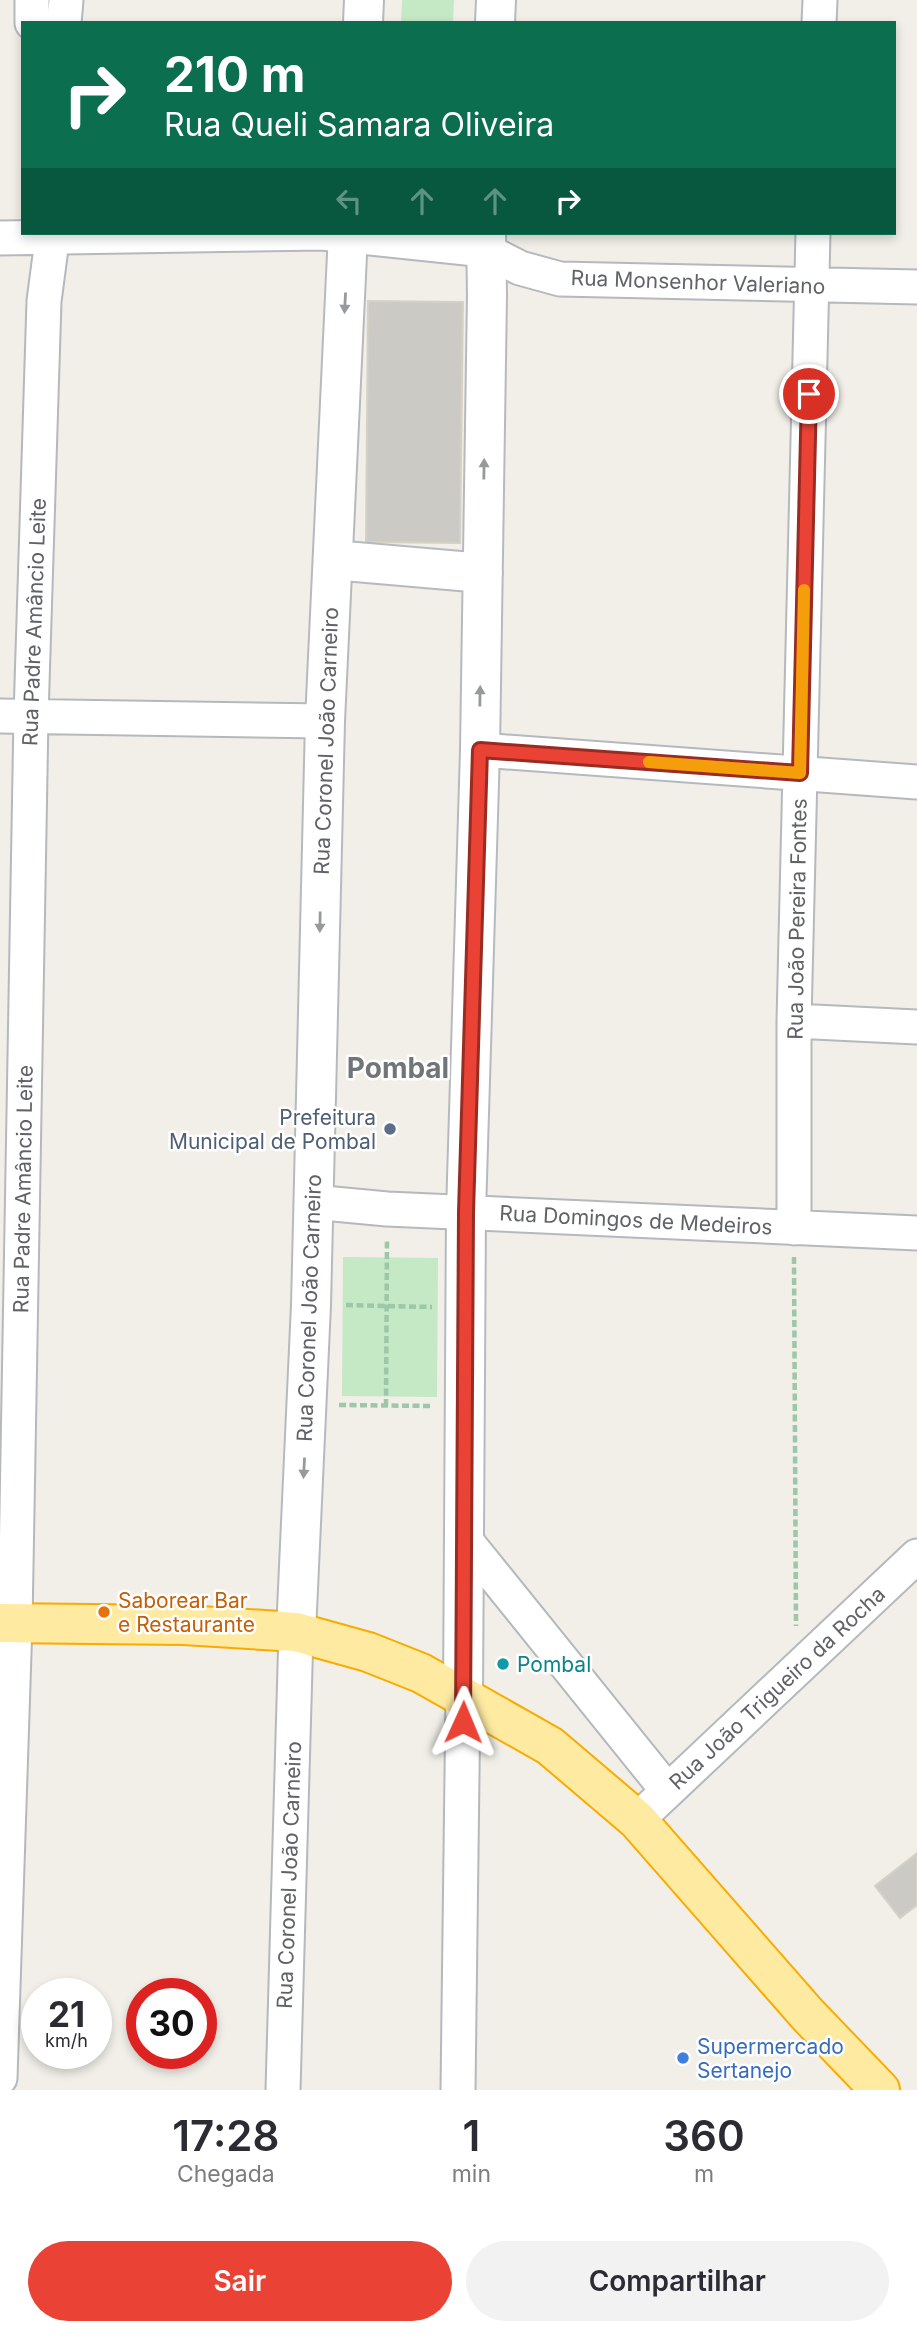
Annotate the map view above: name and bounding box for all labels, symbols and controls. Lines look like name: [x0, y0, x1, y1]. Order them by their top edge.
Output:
text: 210 m: [164, 45, 305, 104]
icon: right: [49, 49, 140, 140]
text: Rua Queli Samara Oliveira: [164, 105, 554, 144]
icon: left: [330, 182, 368, 220]
icon: ahead: [403, 182, 441, 220]
icon: ahead: [476, 182, 514, 220]
icon: right: [549, 182, 587, 220]
street label: Rua Monsenhor Valeriano: [570, 265, 826, 299]
one-way arrow: [339, 292, 350, 314]
pin: [779, 364, 839, 424]
icon: arrive: [790, 375, 828, 413]
one-way arrow: [478, 458, 490, 480]
street label: Rua Padre Amâncio Leite: [17, 498, 51, 746]
street label: Rua Coronel João Carneiro: [309, 607, 343, 875]
one-way arrow: [475, 685, 486, 707]
street label: Rua João Pereira Fontes: [782, 798, 812, 1040]
one-way arrow: [314, 911, 326, 933]
district label: Pombal: [347, 1051, 449, 1085]
street label: Rua Padre Amâncio Leite: [8, 1065, 38, 1313]
place label: Prefeitura Municipal de Pombal: [169, 1105, 376, 1154]
marker: Prefeitura Municipal de Pombal: [382, 1121, 398, 1137]
street label: Rua Coronel João Carneiro: [292, 1174, 326, 1442]
street label: Rua Domingos de Medeiros: [499, 1200, 773, 1240]
one-way arrow: [298, 1457, 309, 1479]
street label: Rua João Trigueiro da Rocha: [664, 1581, 890, 1795]
place label: Saborear Bar e Restaurante: [118, 1588, 255, 1637]
marker: Saborear Bar e Restaurante: [96, 1604, 112, 1620]
place label: Pombal: [517, 1652, 591, 1677]
marker: Pombal: [495, 1656, 511, 1672]
position arrow: [426, 1685, 500, 1759]
street label: Rua Coronel João Carneiro: [272, 1741, 306, 2009]
speed limit sign: 30: [126, 1978, 217, 2069]
text: 21: [48, 1993, 85, 2035]
text: km/h: [45, 2030, 88, 2051]
place label: Supermercado Sertanejo: [697, 2034, 844, 2083]
marker: Supermercado Sertanejo: [675, 2050, 691, 2066]
text: 17:28: [172, 2110, 279, 2161]
text: 1: [462, 2110, 480, 2161]
text: 360: [663, 2110, 745, 2161]
text: Chegada: [177, 2160, 275, 2188]
text: min: [452, 2160, 491, 2188]
text: m: [694, 2160, 714, 2188]
button: Sair: [28, 2241, 452, 2321]
button: Compartilhar: [466, 2241, 889, 2321]

